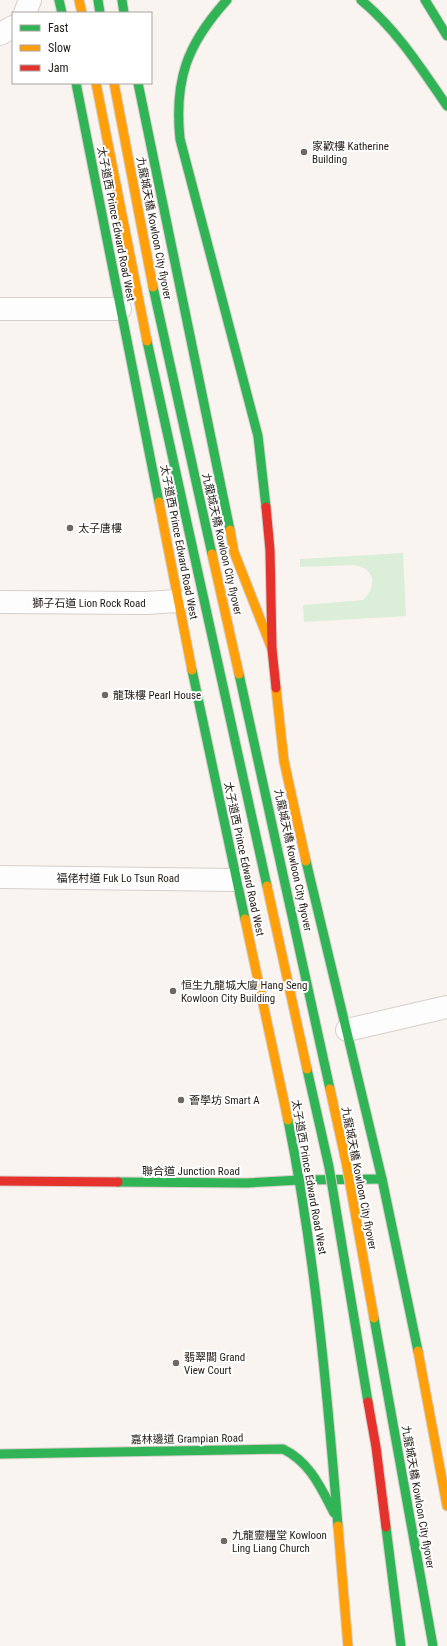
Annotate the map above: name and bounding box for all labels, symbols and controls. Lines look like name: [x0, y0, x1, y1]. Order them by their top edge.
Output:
legend: [12, 12, 152, 84]
text: Fast: [48, 21, 69, 35]
text: Slow: [48, 41, 71, 55]
text: Jam: [48, 61, 69, 75]
place label: 家歡樓 Katherine Building: [312, 140, 389, 166]
street label: 太子道西 Prince Edward Road West: [95, 146, 137, 302]
marker: 家歡樓 Katherine Building: [299, 147, 309, 157]
street label: 九龍城天橋 Kowloon City flyover: [134, 155, 174, 301]
street label: 太子道西 Prince Edward Road West: [158, 464, 200, 620]
street label: 九龍城天橋 Kowloon City flyover: [199, 472, 245, 617]
place label: 太子唐樓: [78, 522, 122, 535]
marker: 太子唐樓: [65, 523, 75, 533]
street label: 獅子石道 Lion Rock Road: [32, 597, 146, 610]
place label: 龍珠樓 Pearl House: [113, 689, 201, 702]
marker: 龍珠樓 Pearl House: [100, 690, 110, 700]
street label: 太子道西 Prince Edward Road West: [221, 781, 267, 937]
street label: 九龍城天橋 Kowloon City flyover: [272, 788, 315, 933]
street label: 福佬村道 Fuk Lo Tsun Road: [57, 872, 179, 885]
place label: 恒生九龍城大廈 Hang Seng Kowloon City Building: [181, 979, 308, 1005]
marker: 恒生九龍城大廈 Hang Seng Kowloon City Building: [168, 986, 178, 996]
place label: 薈學坊 Smart A: [189, 1094, 260, 1107]
marker: 薈學坊 Smart A: [176, 1095, 186, 1105]
street label: 太子道西 Prince Edward Road West: [289, 1098, 329, 1256]
street label: 九龍城天橋 Kowloon City flyover: [339, 1105, 379, 1251]
street label: 聯合道 Junction Road: [142, 1165, 240, 1178]
place label: 翡翠閣 Grand View Court: [184, 1351, 245, 1377]
marker: 翡翠閣 Grand View Court: [171, 1358, 181, 1368]
street label: 九龍城天橋 Kowloon City flyover: [399, 1424, 437, 1570]
street label: 嘉林邊道 Grampian Road: [130, 1432, 244, 1446]
place label: 九龍靈糧堂 Kowloon Ling Liang Church: [232, 1529, 327, 1555]
marker: 九龍靈糧堂 Kowloon Ling Liang Church: [219, 1536, 229, 1546]

